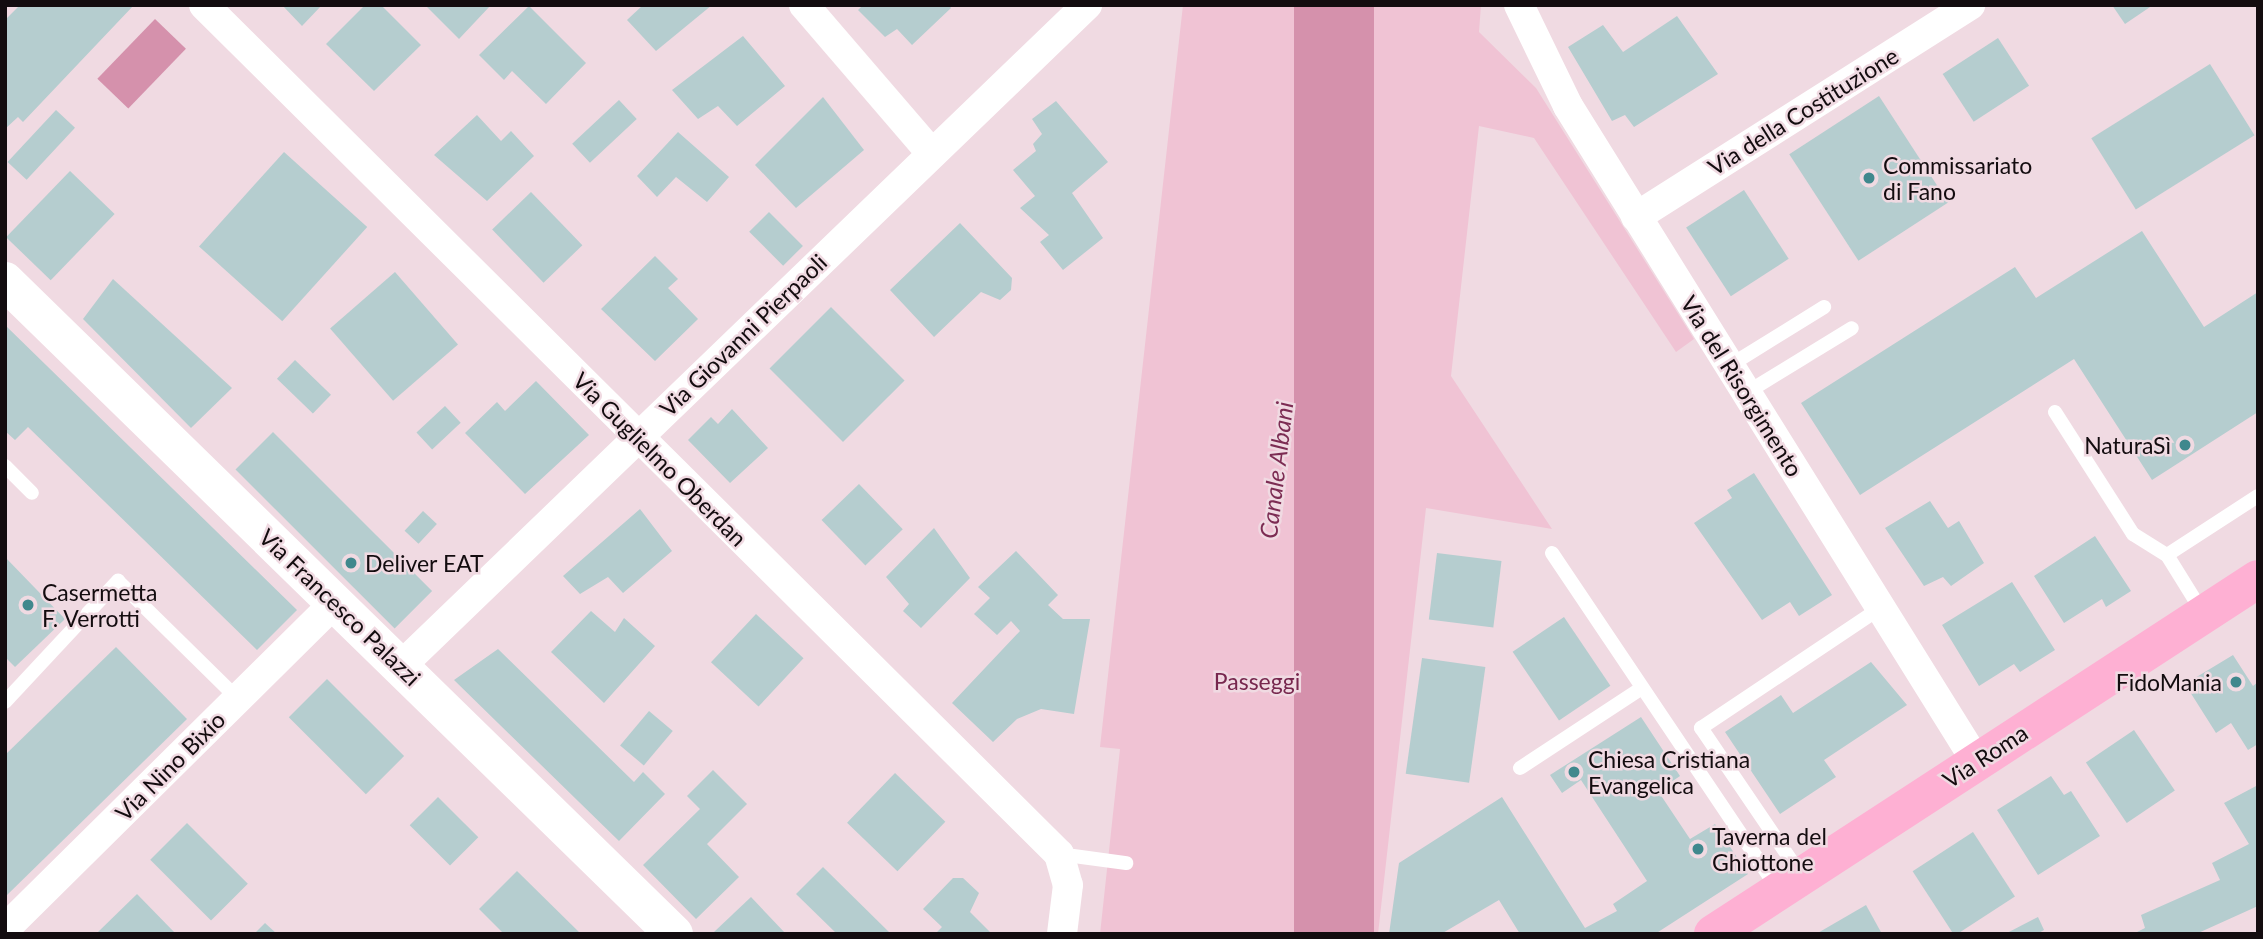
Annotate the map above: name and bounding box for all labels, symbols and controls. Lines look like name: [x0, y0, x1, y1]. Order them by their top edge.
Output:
street label: Via della Costituzione: [1703, 41, 1903, 181]
place label: Commissariato di Fano: [1883, 151, 2032, 205]
marker: Commissariato di Fano: [1861, 170, 1877, 186]
street label: Via Giovanni Pierpaoli: [654, 248, 832, 422]
street label: Via del Risorgimento: [1675, 290, 1809, 482]
street label: Via Guglielmo Oberdan: [567, 366, 753, 552]
water label: Canale Albani: [1253, 400, 1299, 540]
place label: NaturaSì: [2084, 431, 2171, 459]
marker: NaturaSì: [2177, 437, 2193, 453]
street label: Via Francesco Palazzi: [254, 523, 426, 691]
place label: Deliver EAT: [365, 549, 484, 577]
marker: Deliver EAT: [343, 555, 359, 571]
place label: Casermetta F. Verrotti: [42, 578, 157, 632]
marker: Casermetta F. Verrotti: [20, 597, 36, 613]
park label: Passeggi: [1214, 667, 1300, 695]
place label: FidoMania: [2116, 668, 2222, 696]
marker: FidoMania: [2228, 674, 2244, 690]
street label: Via Nino Bixio: [110, 706, 230, 826]
street label: Via Roma: [1937, 718, 2033, 794]
place label: Chiesa Cristiana Evangelica: [1588, 745, 1750, 799]
marker: Chiesa Cristiana Evangelica: [1566, 764, 1582, 780]
place label: Taverna del Ghiottone: [1712, 822, 1827, 876]
marker: Taverna del Ghiottone: [1690, 841, 1706, 857]

